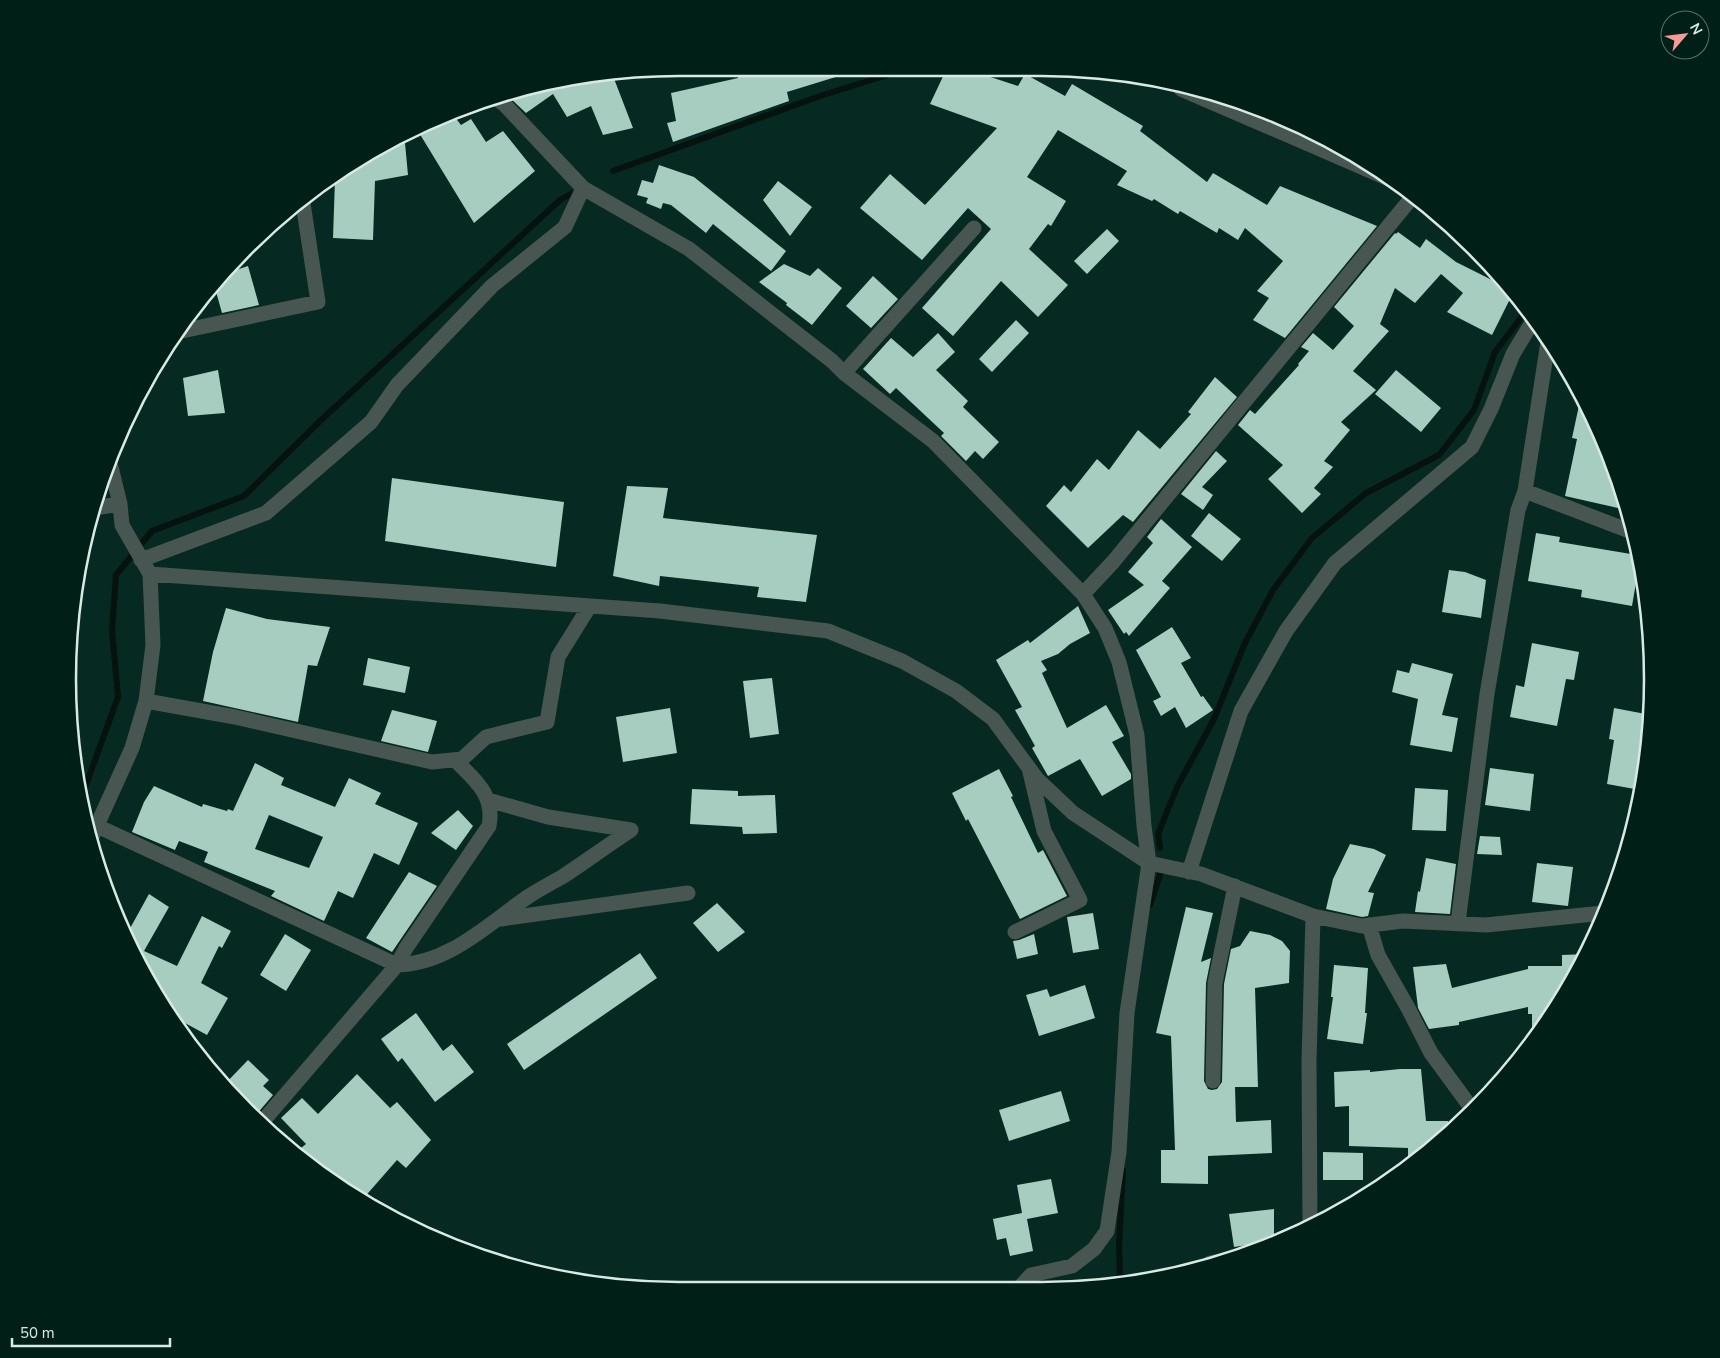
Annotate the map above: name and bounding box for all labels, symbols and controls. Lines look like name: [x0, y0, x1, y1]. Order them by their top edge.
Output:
north arrow: [1660, 10, 1710, 60]
text: N: [1685, 20, 1707, 38]
scale bar: [12, 1316, 170, 1348]
text: 50 m: [20, 1323, 55, 1343]

